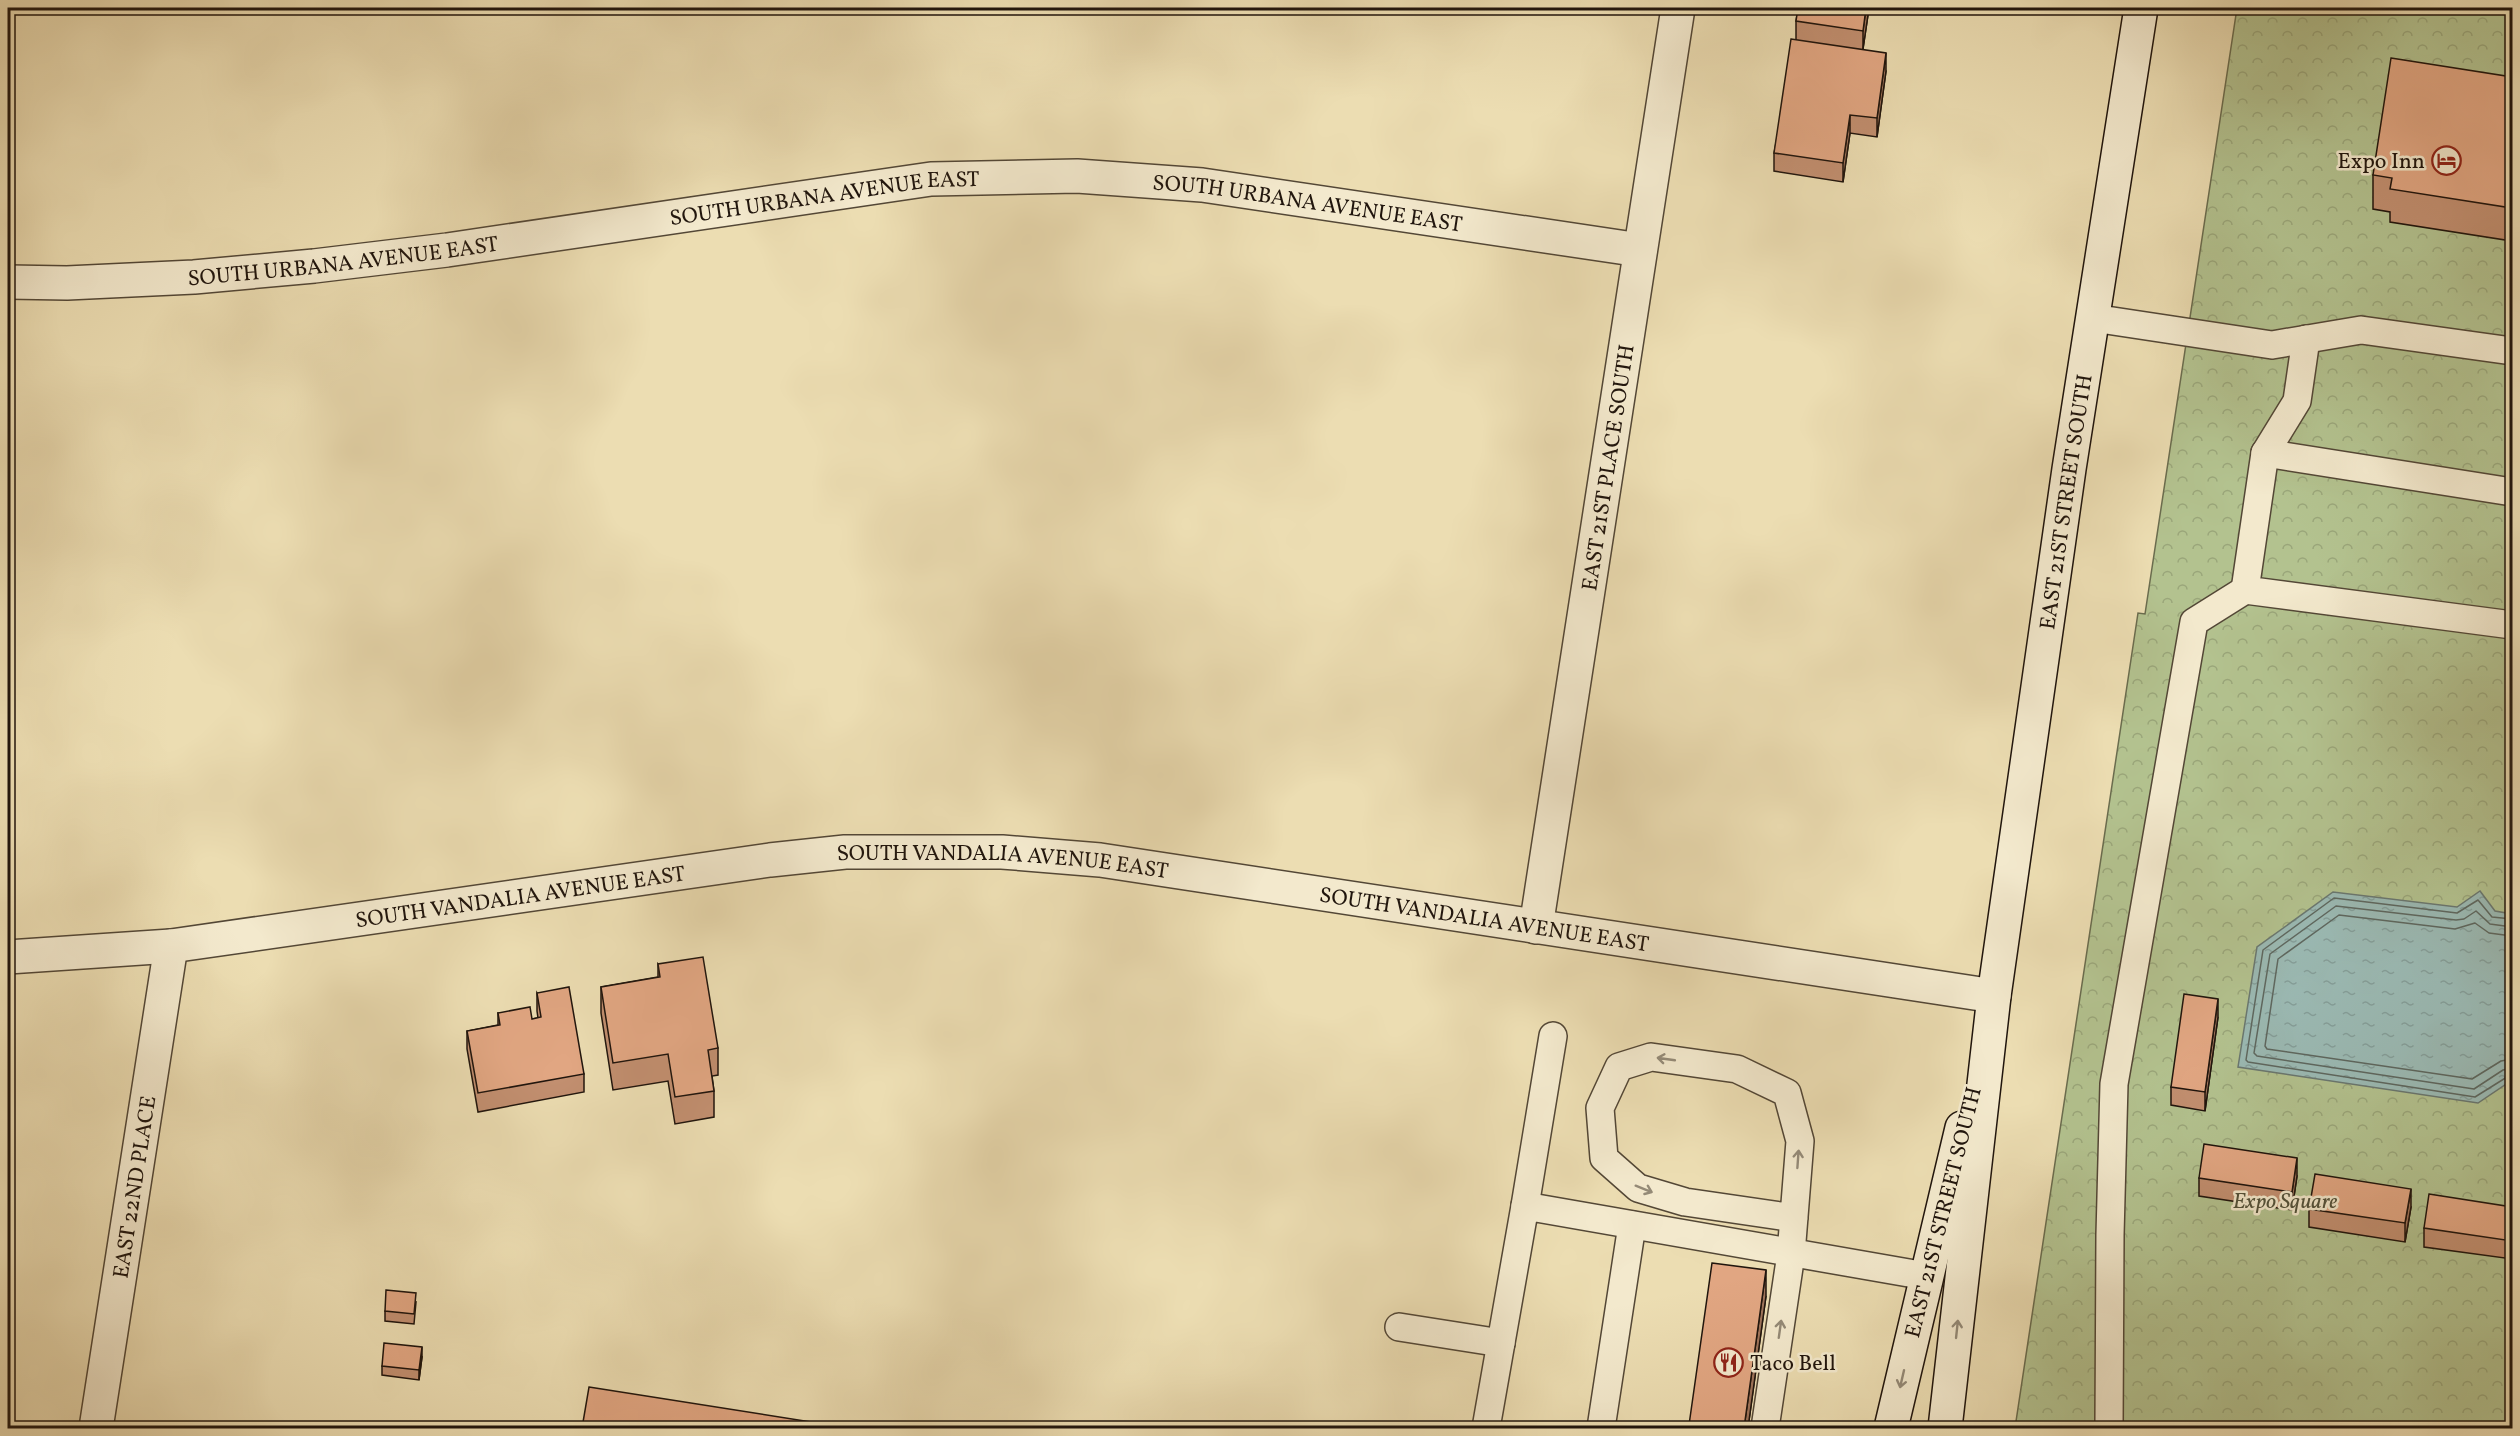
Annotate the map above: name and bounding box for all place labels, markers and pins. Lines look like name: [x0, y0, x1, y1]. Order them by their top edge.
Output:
hotel icon: Expo Inn: [2430, 144, 2462, 176]
place label: Expo Inn: [2338, 147, 2425, 178]
restaurant icon: Taco Bell: [1713, 1346, 1745, 1378]
place label: Taco Bell: [1750, 1349, 1836, 1380]

